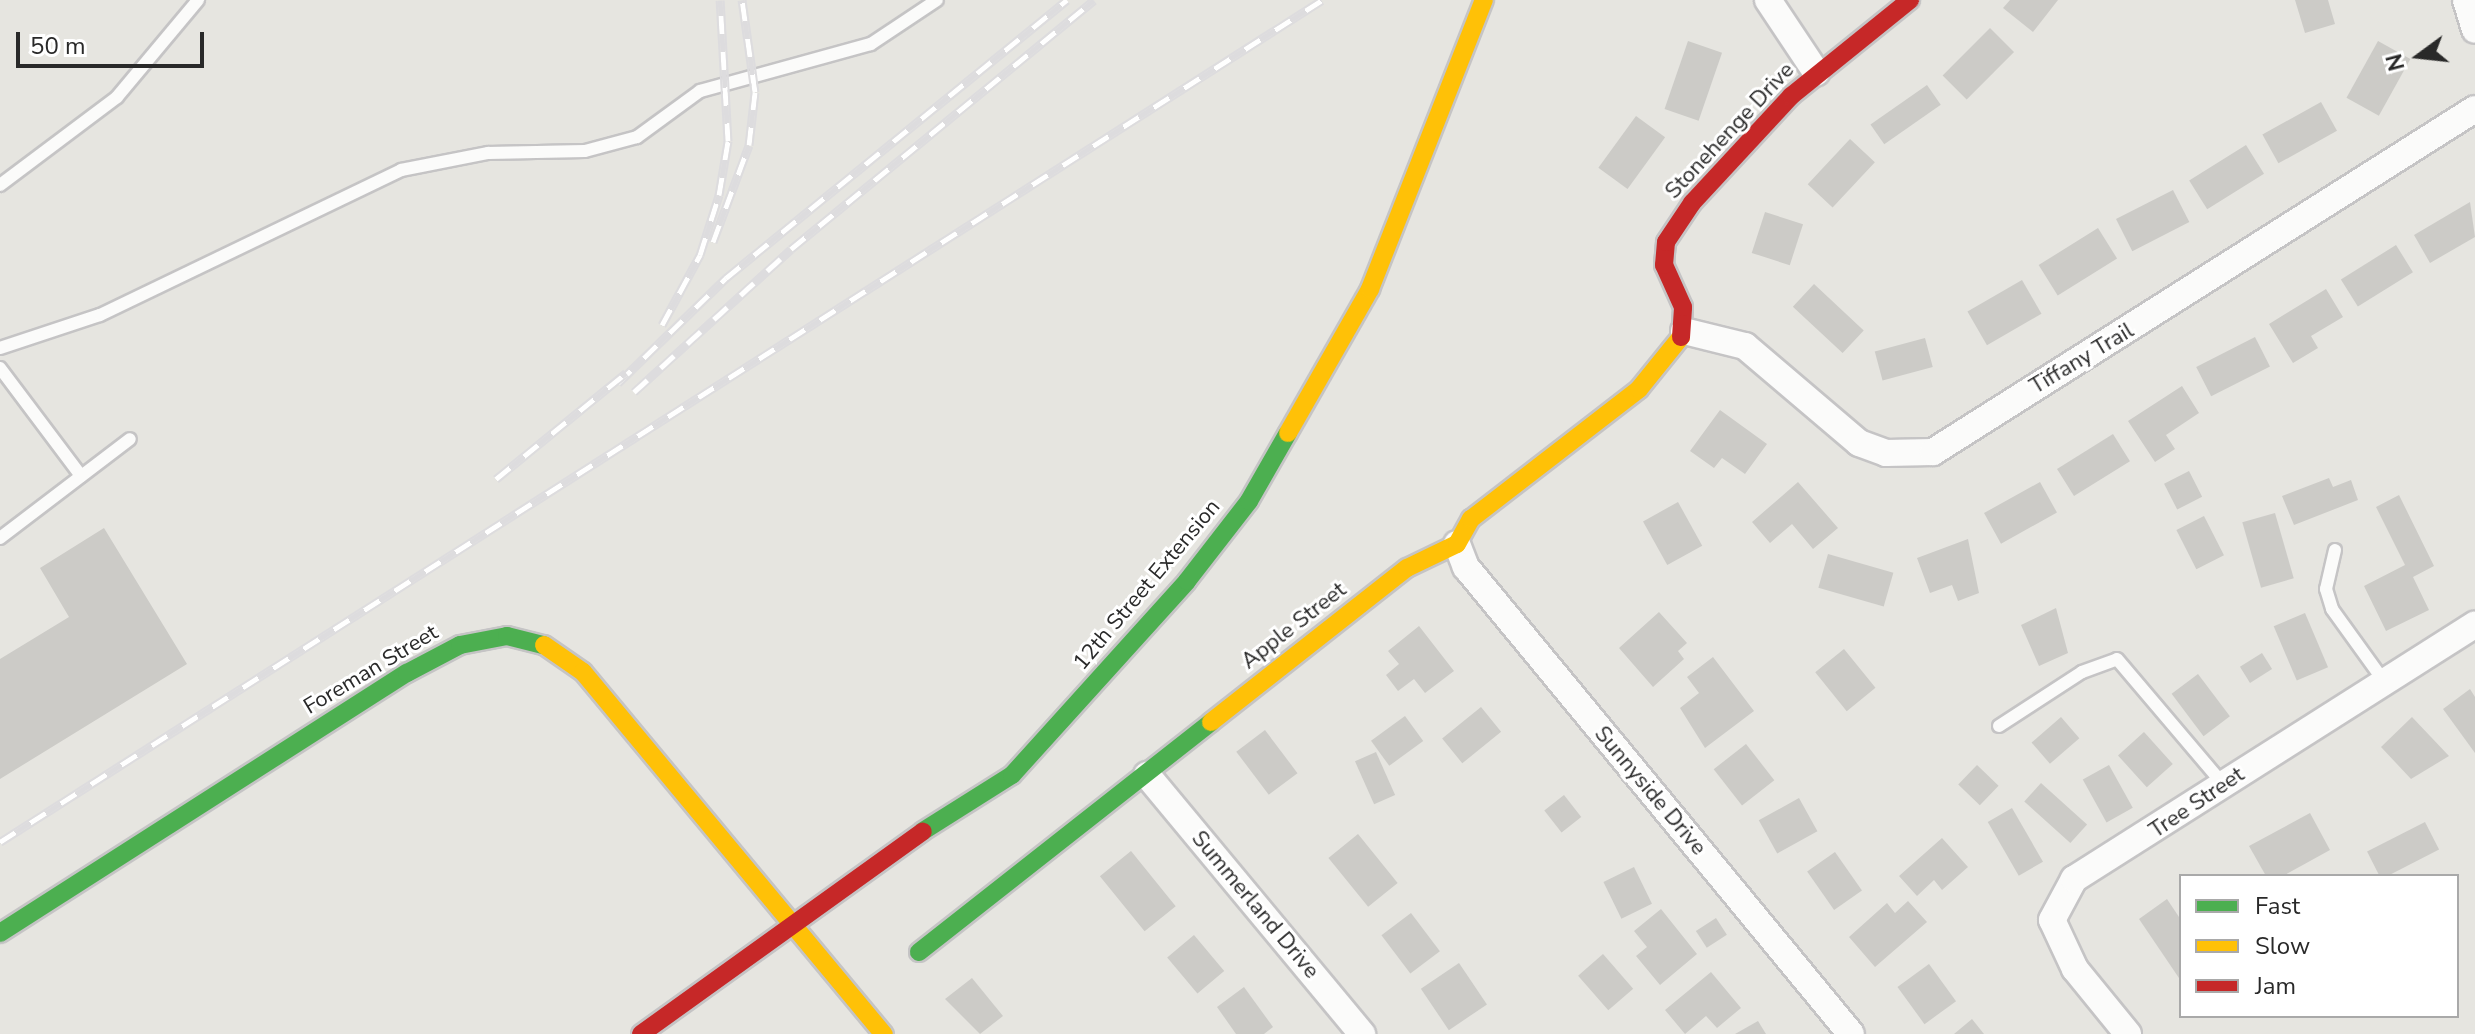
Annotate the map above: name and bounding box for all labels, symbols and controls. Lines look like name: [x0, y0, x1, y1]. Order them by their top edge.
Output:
scale bar: [20, 16, 208, 66]
north arrow: [2379, 16, 2459, 96]
text: 50 m: [30, 30, 86, 62]
text: N: [2379, 50, 2412, 74]
street label: Stonehenge Drive: [1660, 57, 1800, 205]
street label: Tiffany Trail: [2025, 318, 2139, 400]
street label: 12th Street Extension: [1068, 494, 1226, 676]
street label: Apple Street: [1236, 577, 1352, 675]
street label: Foreman Street: [299, 620, 443, 720]
street label: Sunnyside Drive: [1589, 721, 1711, 861]
street label: Tree Street: [2145, 762, 2249, 844]
street label: Summerland Drive: [1186, 826, 1324, 984]
legend: [2179, 874, 2459, 1018]
text: Fast: [2255, 890, 2300, 922]
text: Slow: [2255, 930, 2310, 962]
text: Jam: [2255, 970, 2296, 1002]

